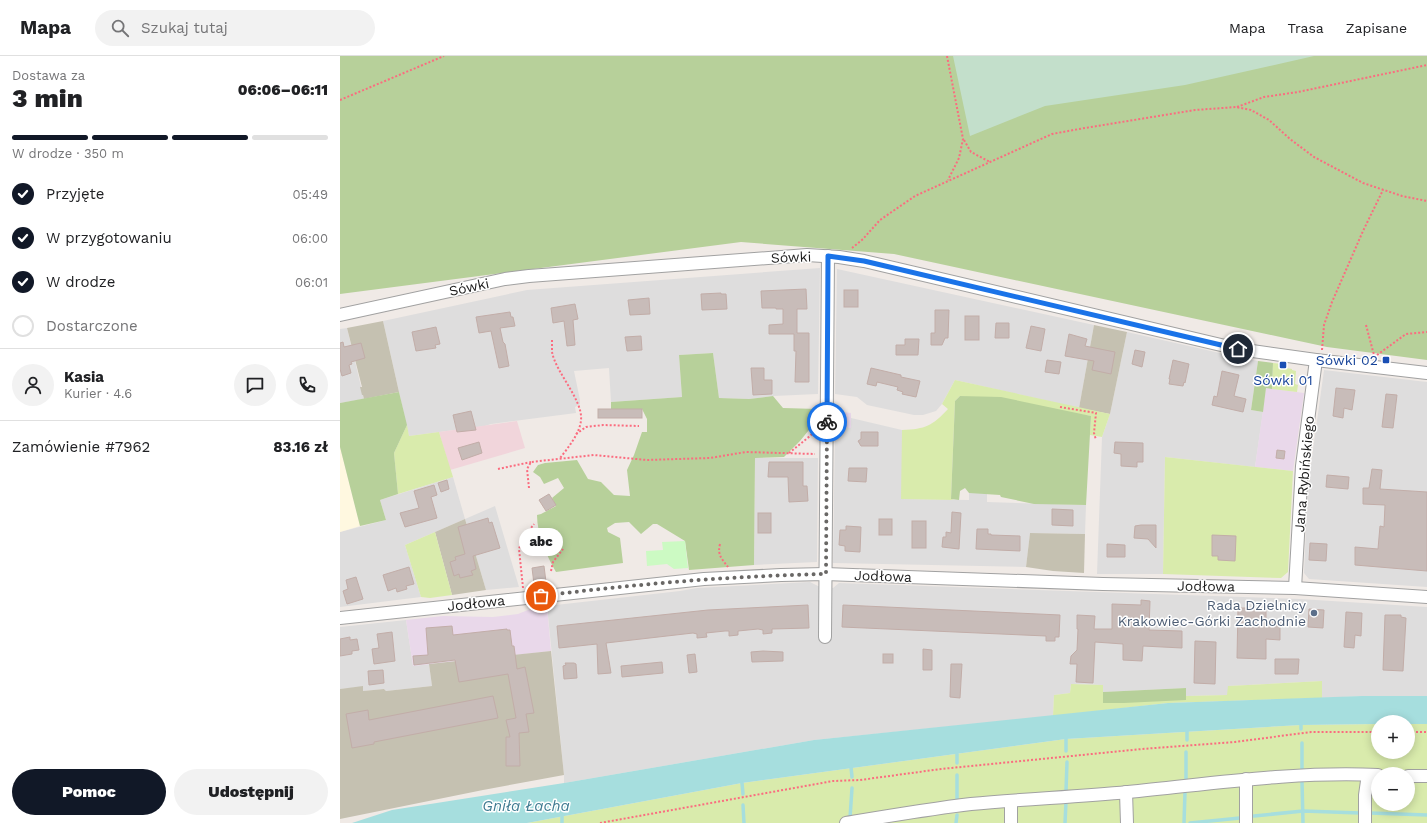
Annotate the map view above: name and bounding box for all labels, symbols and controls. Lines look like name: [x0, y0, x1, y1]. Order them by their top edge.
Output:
search box: [95, 10, 375, 46]
text: Mapa: [20, 16, 71, 39]
icon: search: [109, 17, 131, 39]
text: Szukaj tutaj: [141, 19, 228, 37]
text: Mapa: [1229, 20, 1265, 36]
text: Trasa: [1287, 20, 1324, 36]
text: Zapisane: [1346, 20, 1407, 36]
text: Dostawa za: [12, 68, 85, 83]
text: 06:06–06:11: [238, 81, 328, 99]
text: 3 min: [12, 83, 83, 113]
text: W drodze · 350 m: [12, 146, 124, 161]
icon: check: [12, 183, 34, 205]
text: Przyjęte: [46, 185, 104, 203]
text: 05:49: [293, 187, 328, 202]
icon: check: [12, 227, 34, 249]
text: W przygotowaniu: [46, 229, 172, 247]
text: 06:00: [292, 231, 328, 246]
street label: Sówki: [770, 248, 812, 266]
icon: check: [12, 271, 34, 293]
text: W drodze: [46, 273, 115, 291]
text: 06:01: [295, 275, 328, 290]
street label: Sówki: [448, 275, 490, 299]
text: Dostarczone: [46, 317, 138, 335]
pin: [1221, 332, 1255, 366]
icon: home: [1227, 338, 1249, 360]
place label: Sówki 02: [1316, 352, 1378, 368]
marker: Sówki 02: [1381, 355, 1391, 365]
marker: Sówki 01: [1278, 360, 1288, 370]
button: person: [12, 364, 54, 406]
button: chat: [234, 364, 276, 406]
button: phone: [286, 364, 328, 406]
text: Kasia: [64, 368, 104, 386]
place label: Sówki 01: [1253, 372, 1313, 388]
text: Kurier · 4.6: [64, 386, 132, 401]
courier: [807, 402, 847, 442]
icon: bike: [816, 411, 838, 433]
street label: Jana Rybińskiego: [1291, 415, 1317, 533]
text: Zamówienie #7962: [12, 438, 150, 456]
text: 83.16 zł: [273, 438, 328, 456]
callout: abc: [519, 528, 563, 556]
text: abc: [529, 534, 553, 549]
street label: Jodłowa: [854, 567, 912, 585]
street label: Jodłowa: [1177, 577, 1235, 595]
pin: [524, 579, 558, 613]
icon: bag: [530, 585, 552, 607]
street label: Jodłowa: [446, 592, 506, 614]
place label: Rada Dzielnicy Krakowiec-Górki Zachodnie: [1118, 597, 1307, 629]
marker: Rada Dzielnicy Krakowiec-Górki Zachodnie: [1309, 608, 1319, 618]
map controls: [1371, 715, 1415, 811]
button: +: [1371, 715, 1415, 759]
button: −: [1371, 767, 1415, 811]
button: Pomoc: [12, 769, 166, 815]
button: Udostępnij: [174, 769, 328, 815]
water label: Gniła Łacha: [482, 797, 570, 815]

